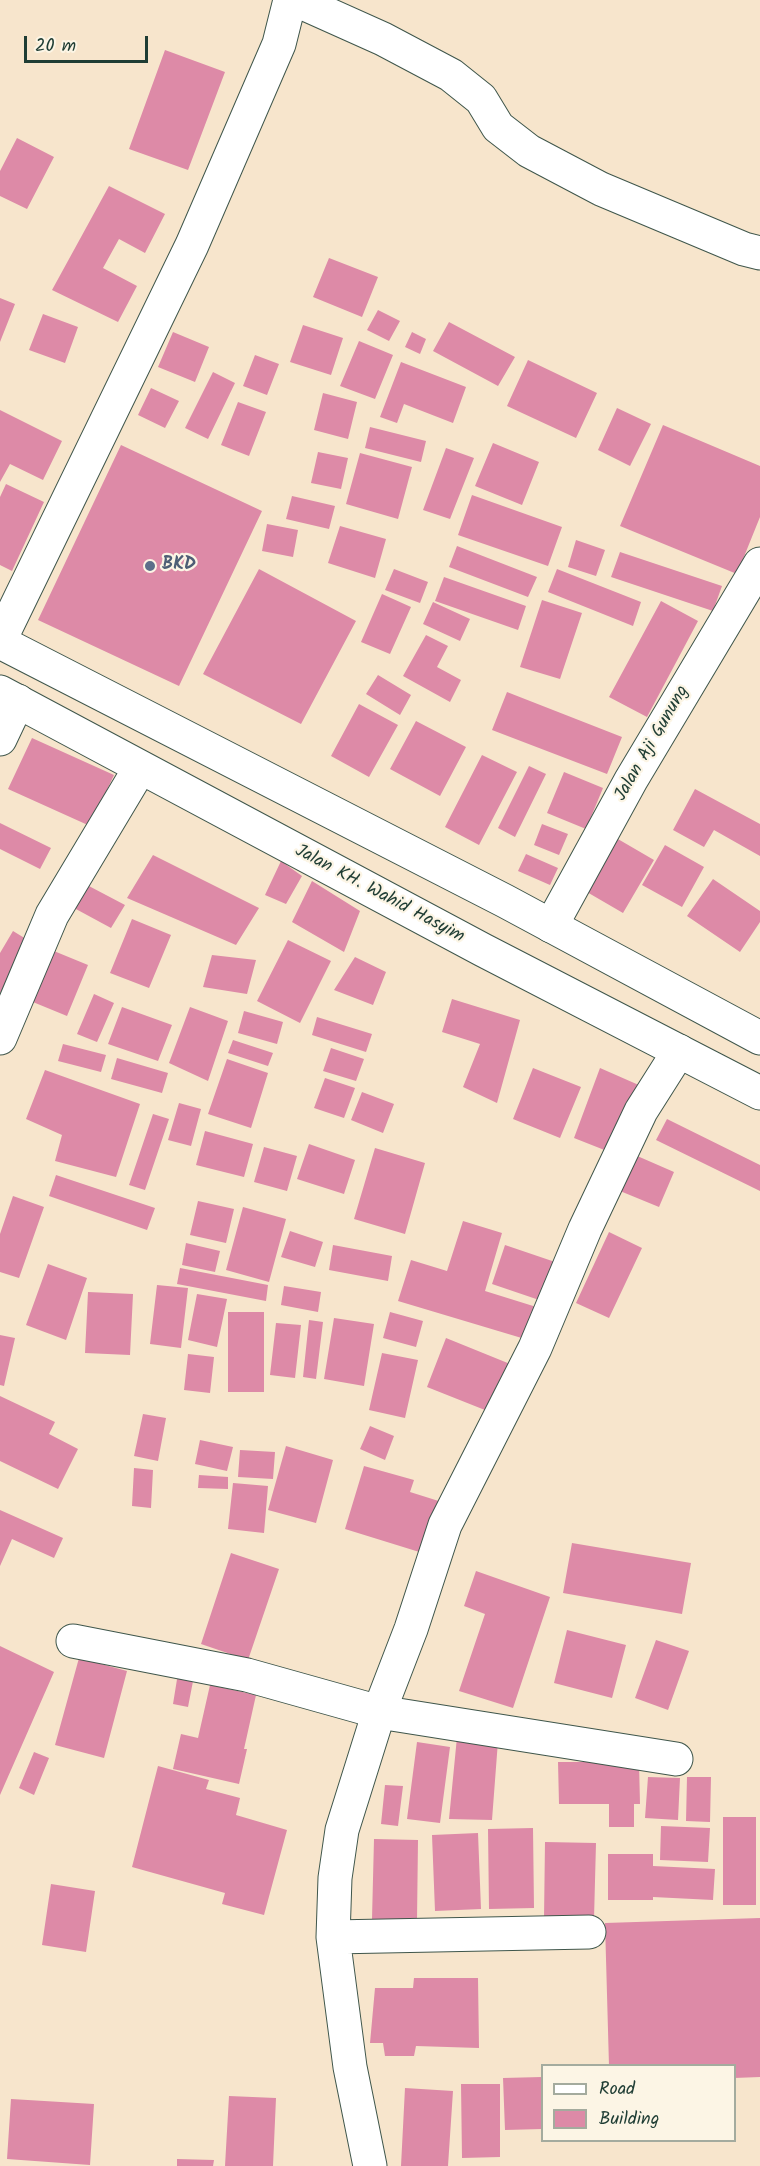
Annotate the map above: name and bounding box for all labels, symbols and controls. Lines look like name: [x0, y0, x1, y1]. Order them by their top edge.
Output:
scale bar: [27, 24, 152, 62]
text: 20 m: [35, 32, 76, 61]
place label: BKD: [162, 555, 196, 577]
marker: BKD: [143, 559, 157, 573]
street label: Jalan Aji Gunung: [611, 682, 695, 806]
street label: Jalan KH. Wahid Hasyim: [291, 841, 467, 949]
legend: [541, 2064, 736, 2142]
text: Road: [599, 2075, 635, 2104]
text: Building: [599, 2105, 659, 2134]

